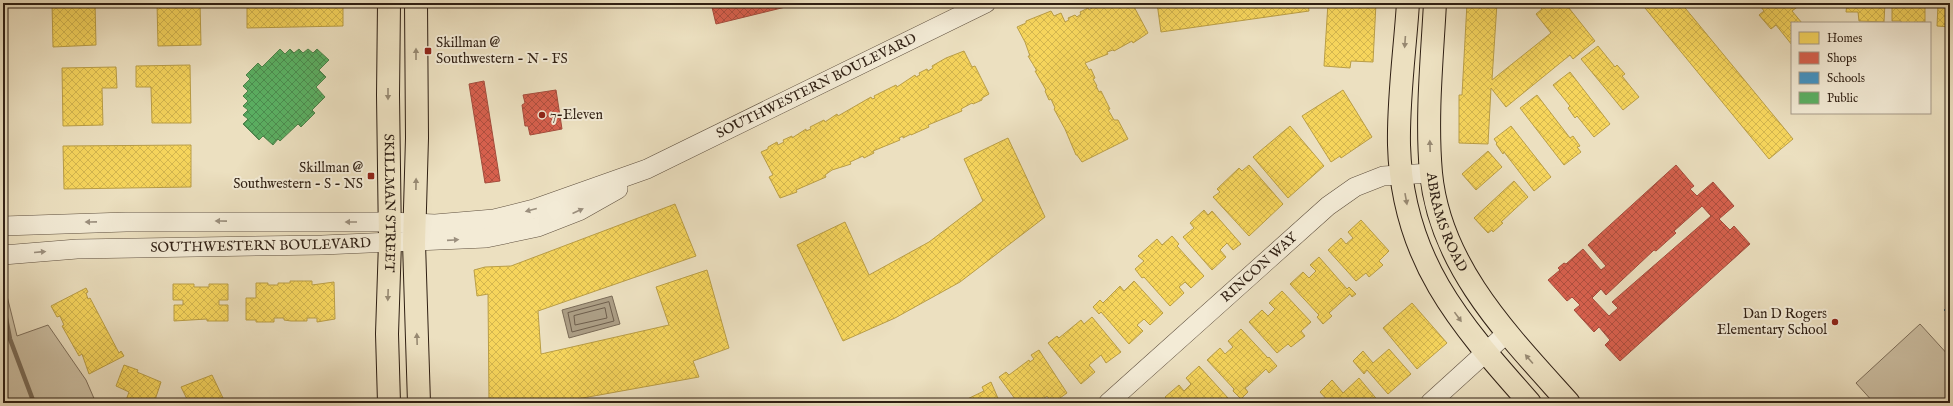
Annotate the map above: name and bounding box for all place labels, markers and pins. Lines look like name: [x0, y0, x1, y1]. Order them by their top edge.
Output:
place label: Skillman @ Southwestern - N - FS: [436, 34, 568, 68]
marker: Skillman @ Southwestern - N - FS: [423, 46, 433, 56]
place label: 7-Eleven: [550, 106, 604, 124]
marker: 7-Eleven: [537, 110, 547, 120]
place label: Skillman @ Southwestern - S - NS: [233, 159, 363, 193]
marker: Skillman @ Southwestern - S - NS: [366, 171, 376, 181]
place label: Dan D Rogers Elementary School: [1717, 305, 1827, 339]
marker: Dan D Rogers Elementary School: [1830, 317, 1840, 327]

